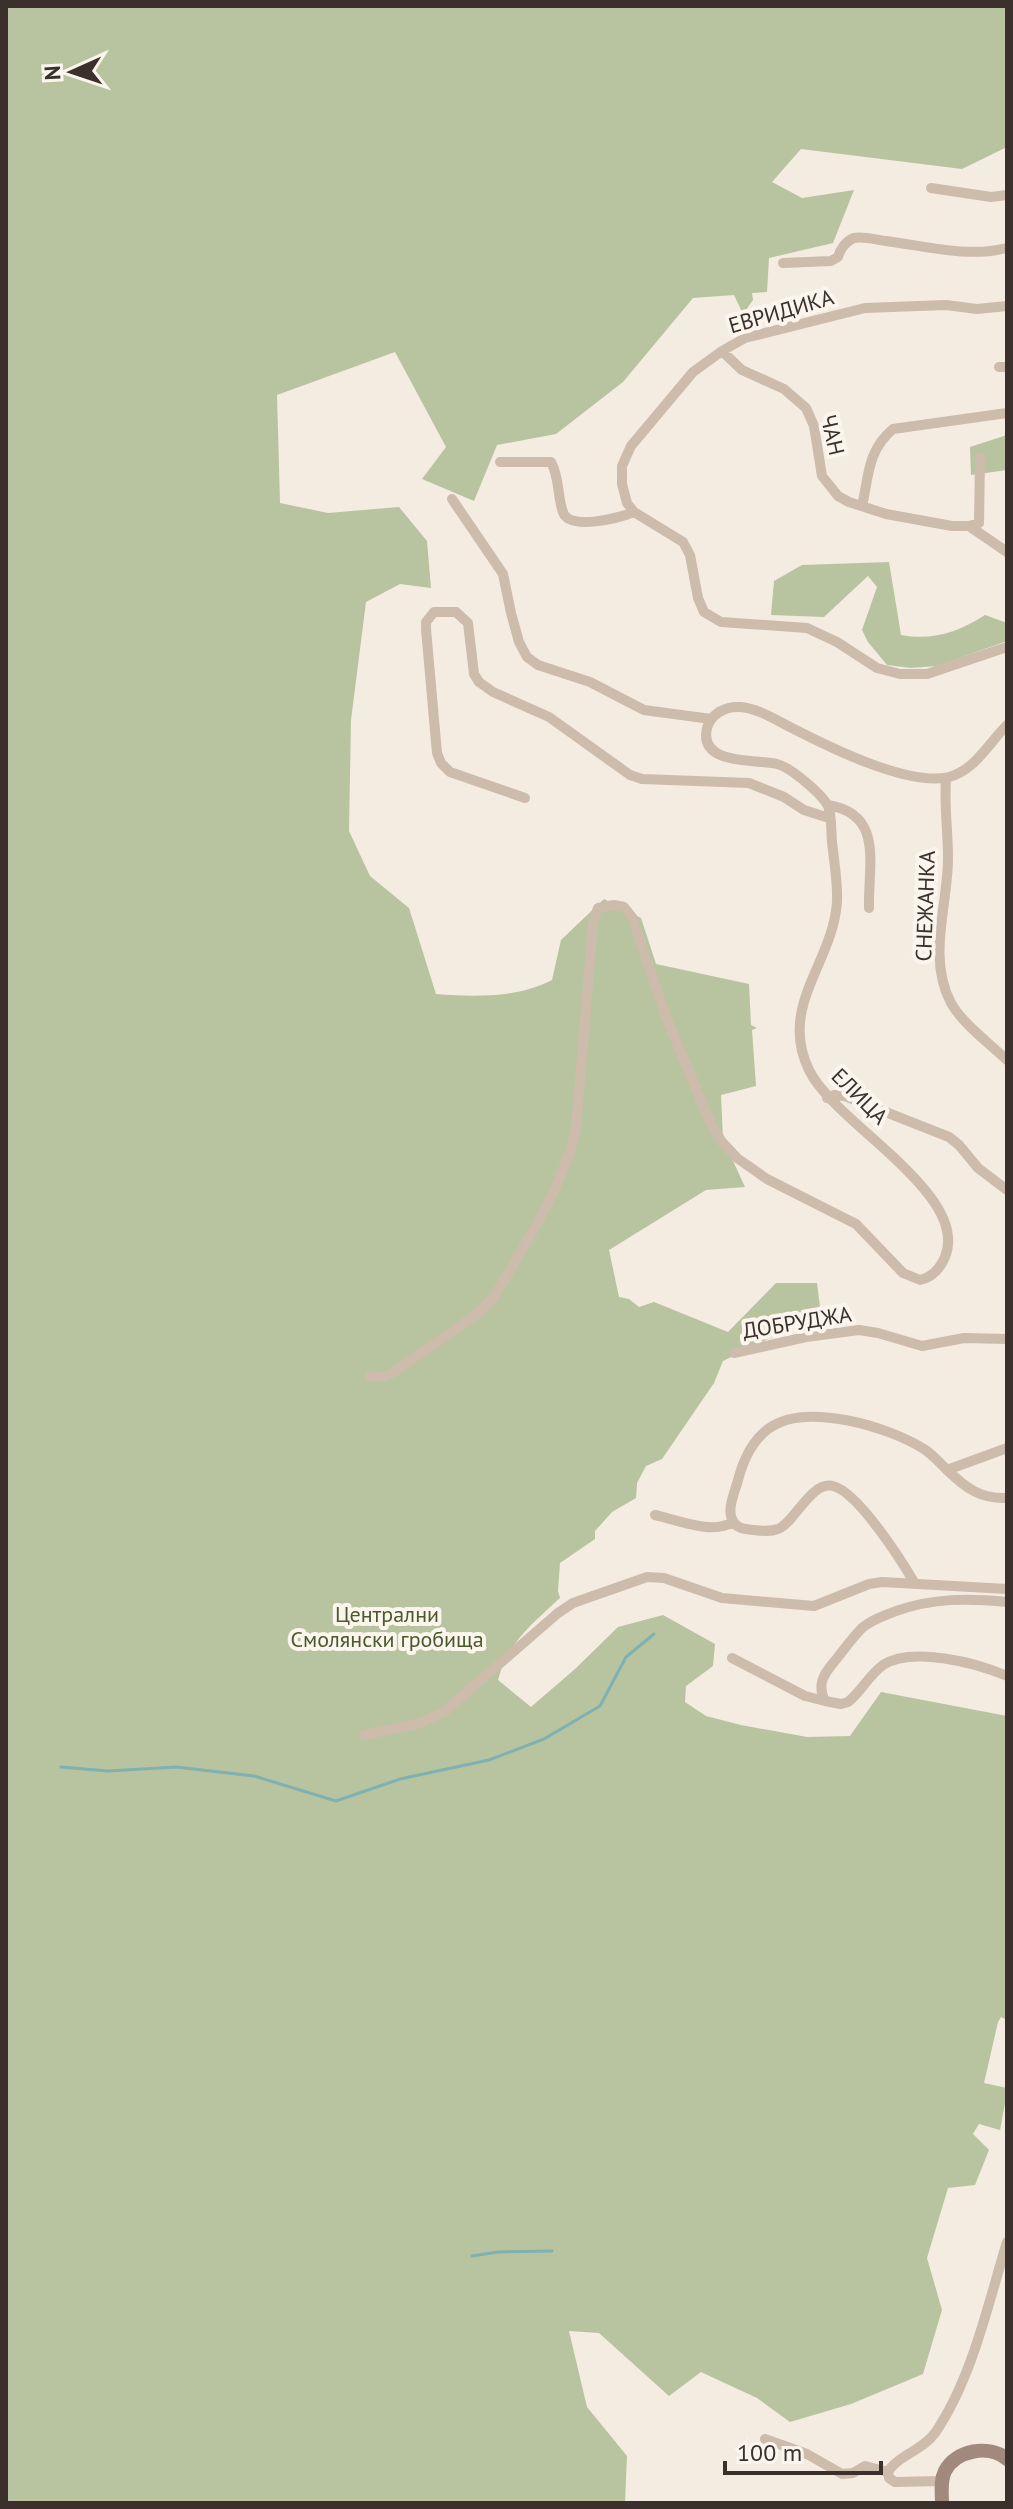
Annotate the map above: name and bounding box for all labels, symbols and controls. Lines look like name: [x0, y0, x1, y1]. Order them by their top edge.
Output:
north arrow: [32, 32, 112, 112]
text: N: [38, 65, 66, 81]
street label: ЕВРИДИКА: [725, 283, 837, 339]
street label: ЧАН: [815, 412, 851, 458]
street label: СНЕЖАНКА: [909, 850, 941, 962]
street label: ЕЛИЦА: [826, 1062, 894, 1130]
street label: ДОБРУДЖА: [741, 1300, 854, 1344]
park label: Централни Смолянски гробища: [290, 1600, 484, 1653]
scale bar: [725, 2425, 881, 2475]
text: 100 m: [737, 2437, 802, 2468]

